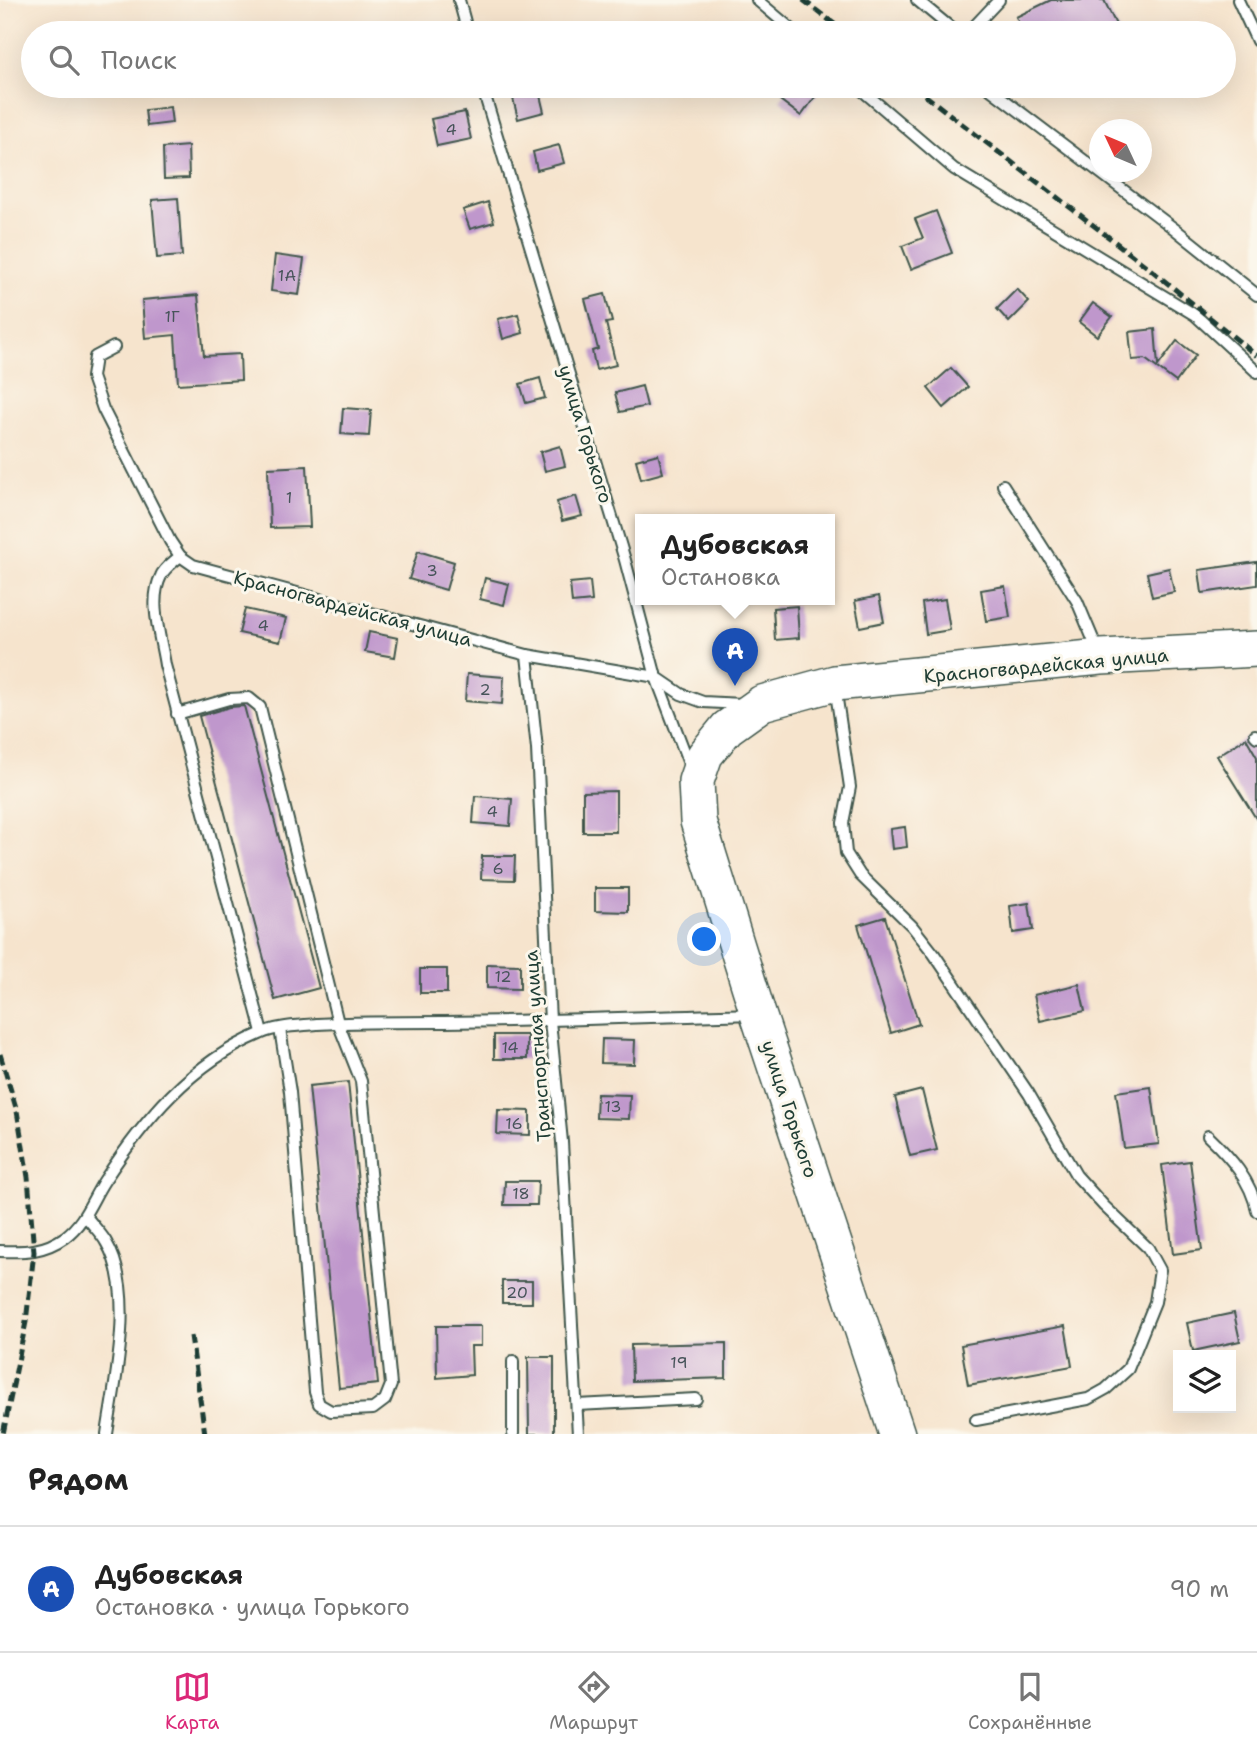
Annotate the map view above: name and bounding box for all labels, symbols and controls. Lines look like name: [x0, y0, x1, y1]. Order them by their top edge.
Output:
search box: [21, 21, 1236, 98]
icon: search: [45, 41, 83, 79]
text: Поиск: [101, 42, 177, 77]
house number: 4: [445, 119, 457, 140]
north arrow: [1089, 119, 1152, 182]
house number: 1А: [278, 265, 296, 286]
house number: 1Г: [164, 306, 180, 327]
street label: улица Горького: [553, 362, 618, 506]
house number: 1: [286, 487, 292, 508]
popup: [635, 514, 835, 605]
text: Дубовская: [661, 527, 809, 562]
house number: 3: [426, 560, 438, 581]
text: Остановка: [661, 562, 780, 592]
street label: Красногвардейская улица: [231, 565, 475, 652]
house number: 4: [257, 615, 269, 636]
pin: A: [712, 628, 758, 686]
street label: Красногвардейская улица: [923, 642, 1170, 689]
house number: 2: [479, 679, 491, 700]
house number: 4: [486, 801, 498, 822]
house number: 6: [492, 858, 504, 879]
your location: [687, 922, 721, 956]
street label: Транспортная улица: [518, 949, 557, 1143]
house number: 12: [494, 966, 512, 987]
house number: 14: [501, 1037, 519, 1058]
street label: улица Горького: [755, 1037, 824, 1181]
house number: 13: [604, 1096, 622, 1117]
house number: 16: [505, 1113, 523, 1134]
house number: 18: [512, 1183, 530, 1204]
house number: 20: [506, 1282, 528, 1303]
map controls: [1173, 1350, 1236, 1413]
button: layers: [1173, 1350, 1236, 1413]
house number: 19: [670, 1352, 688, 1373]
text: Рядом: [28, 1459, 128, 1500]
text: Дубовская: [95, 1557, 243, 1592]
text: A: [42, 1574, 60, 1604]
text: 90 m: [1169, 1574, 1229, 1604]
text: Остановка · улица Горького: [95, 1592, 410, 1622]
tab: Карта: [165, 1668, 219, 1735]
tab: Маршрут: [549, 1668, 638, 1735]
tab: Сохранённые: [968, 1668, 1092, 1735]

